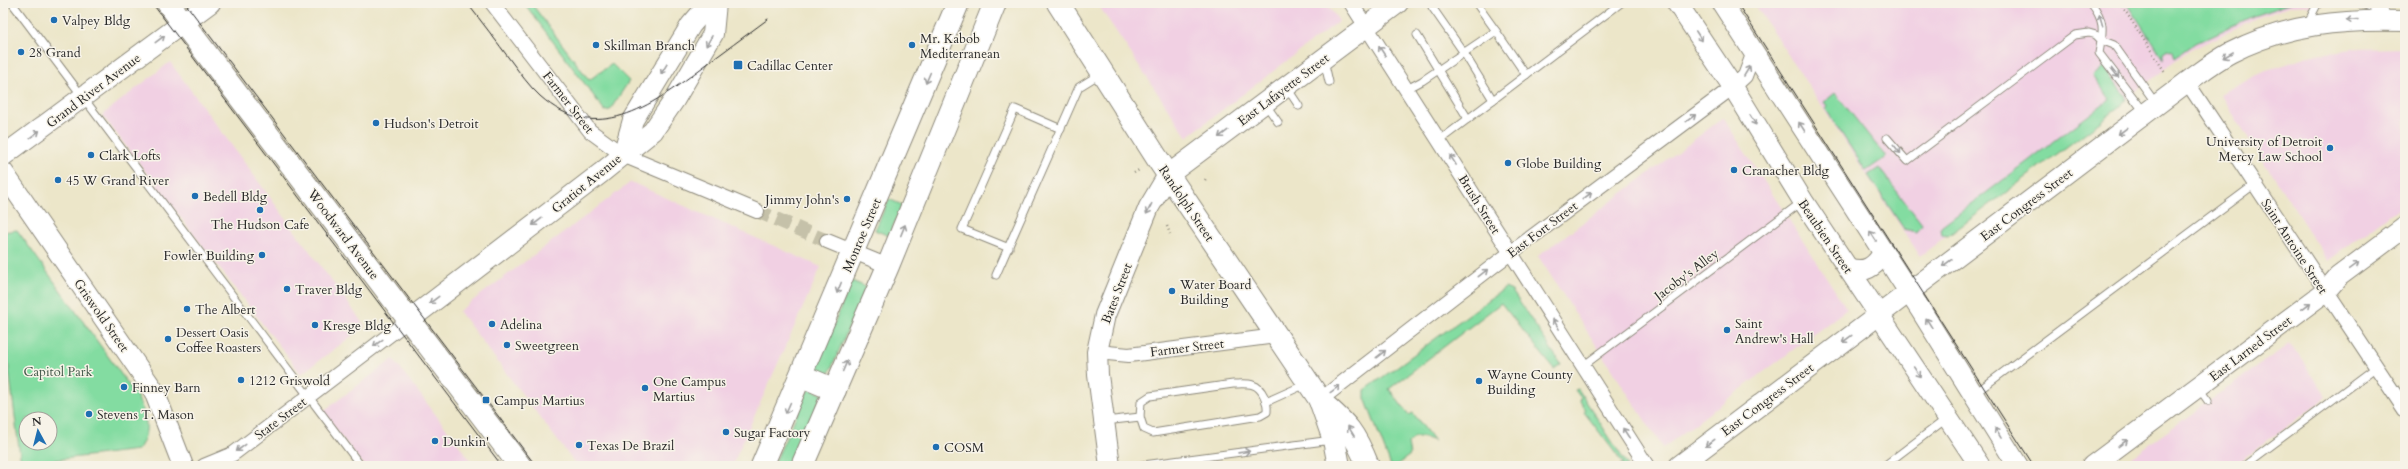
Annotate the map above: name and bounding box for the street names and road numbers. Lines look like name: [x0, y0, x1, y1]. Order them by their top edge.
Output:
street label: Grand River Avenue: [43, 49, 145, 132]
street label: East Lafayette Street: [1234, 49, 1333, 130]
street label: Farmer Street: [538, 68, 598, 137]
street label: Gratiot Avenue: [548, 150, 625, 218]
street label: Randolph Street: [1154, 162, 1218, 245]
street label: East Congress Street: [1977, 164, 2076, 245]
street label: Brush Street: [1454, 171, 1505, 238]
street label: Woodward Avenue: [303, 185, 383, 283]
street label: Monroe Street: [838, 195, 886, 275]
street label: Saint Antoine Street: [2257, 195, 2332, 298]
street label: Beaubien Street: [1794, 196, 1857, 277]
street label: East Fort Street: [1504, 197, 1581, 262]
street label: Jacoby's Alley: [1649, 245, 1723, 306]
street label: Bates Street: [1097, 260, 1137, 326]
street label: Griswold Street: [69, 275, 133, 356]
street label: East Larned Street: [2206, 312, 2295, 386]
street label: Farmer Street: [1149, 335, 1225, 361]
street label: East Congress Street: [1718, 359, 1817, 440]
street label: State Street: [251, 393, 310, 444]

